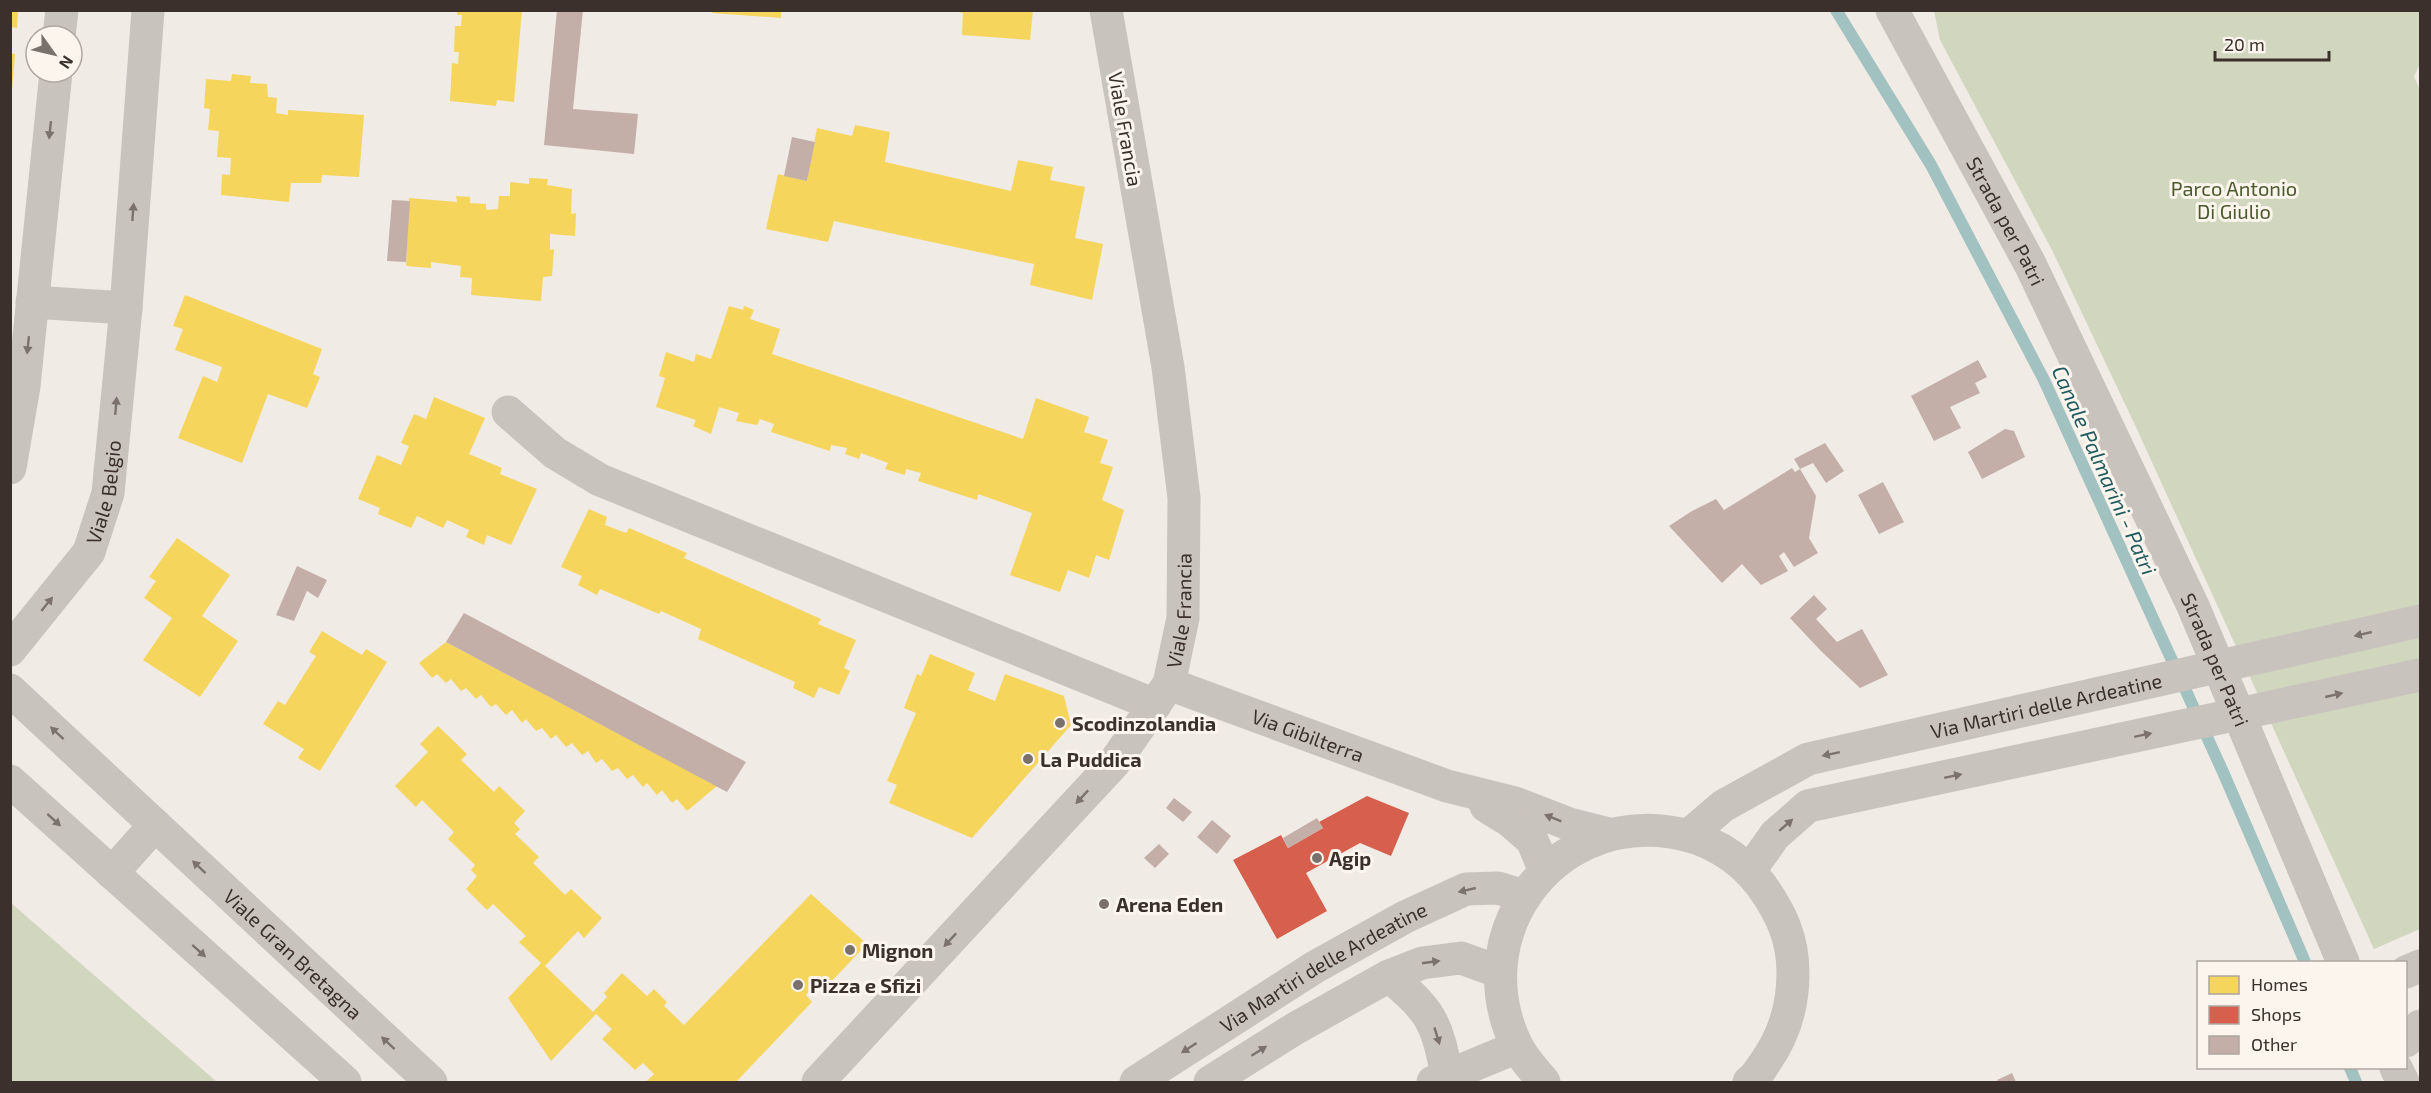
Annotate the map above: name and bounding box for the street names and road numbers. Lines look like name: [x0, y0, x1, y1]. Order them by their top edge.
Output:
street label: Viale Francia: [1104, 70, 1148, 188]
street label: Strada per Patri: [1962, 153, 2050, 289]
street label: Viale Belgio: [80, 439, 125, 547]
street label: Viale Francia: [1161, 553, 1196, 670]
street label: Strada per Patri: [2177, 589, 2254, 730]
street label: Via Martiri delle Ardeatine: [1928, 668, 2164, 743]
street label: Via Gibilterra: [1249, 703, 1367, 767]
street label: Viale Gran Bretagna: [219, 884, 367, 1024]
street label: Via Martiri delle Ardeatine: [1215, 897, 1431, 1037]

